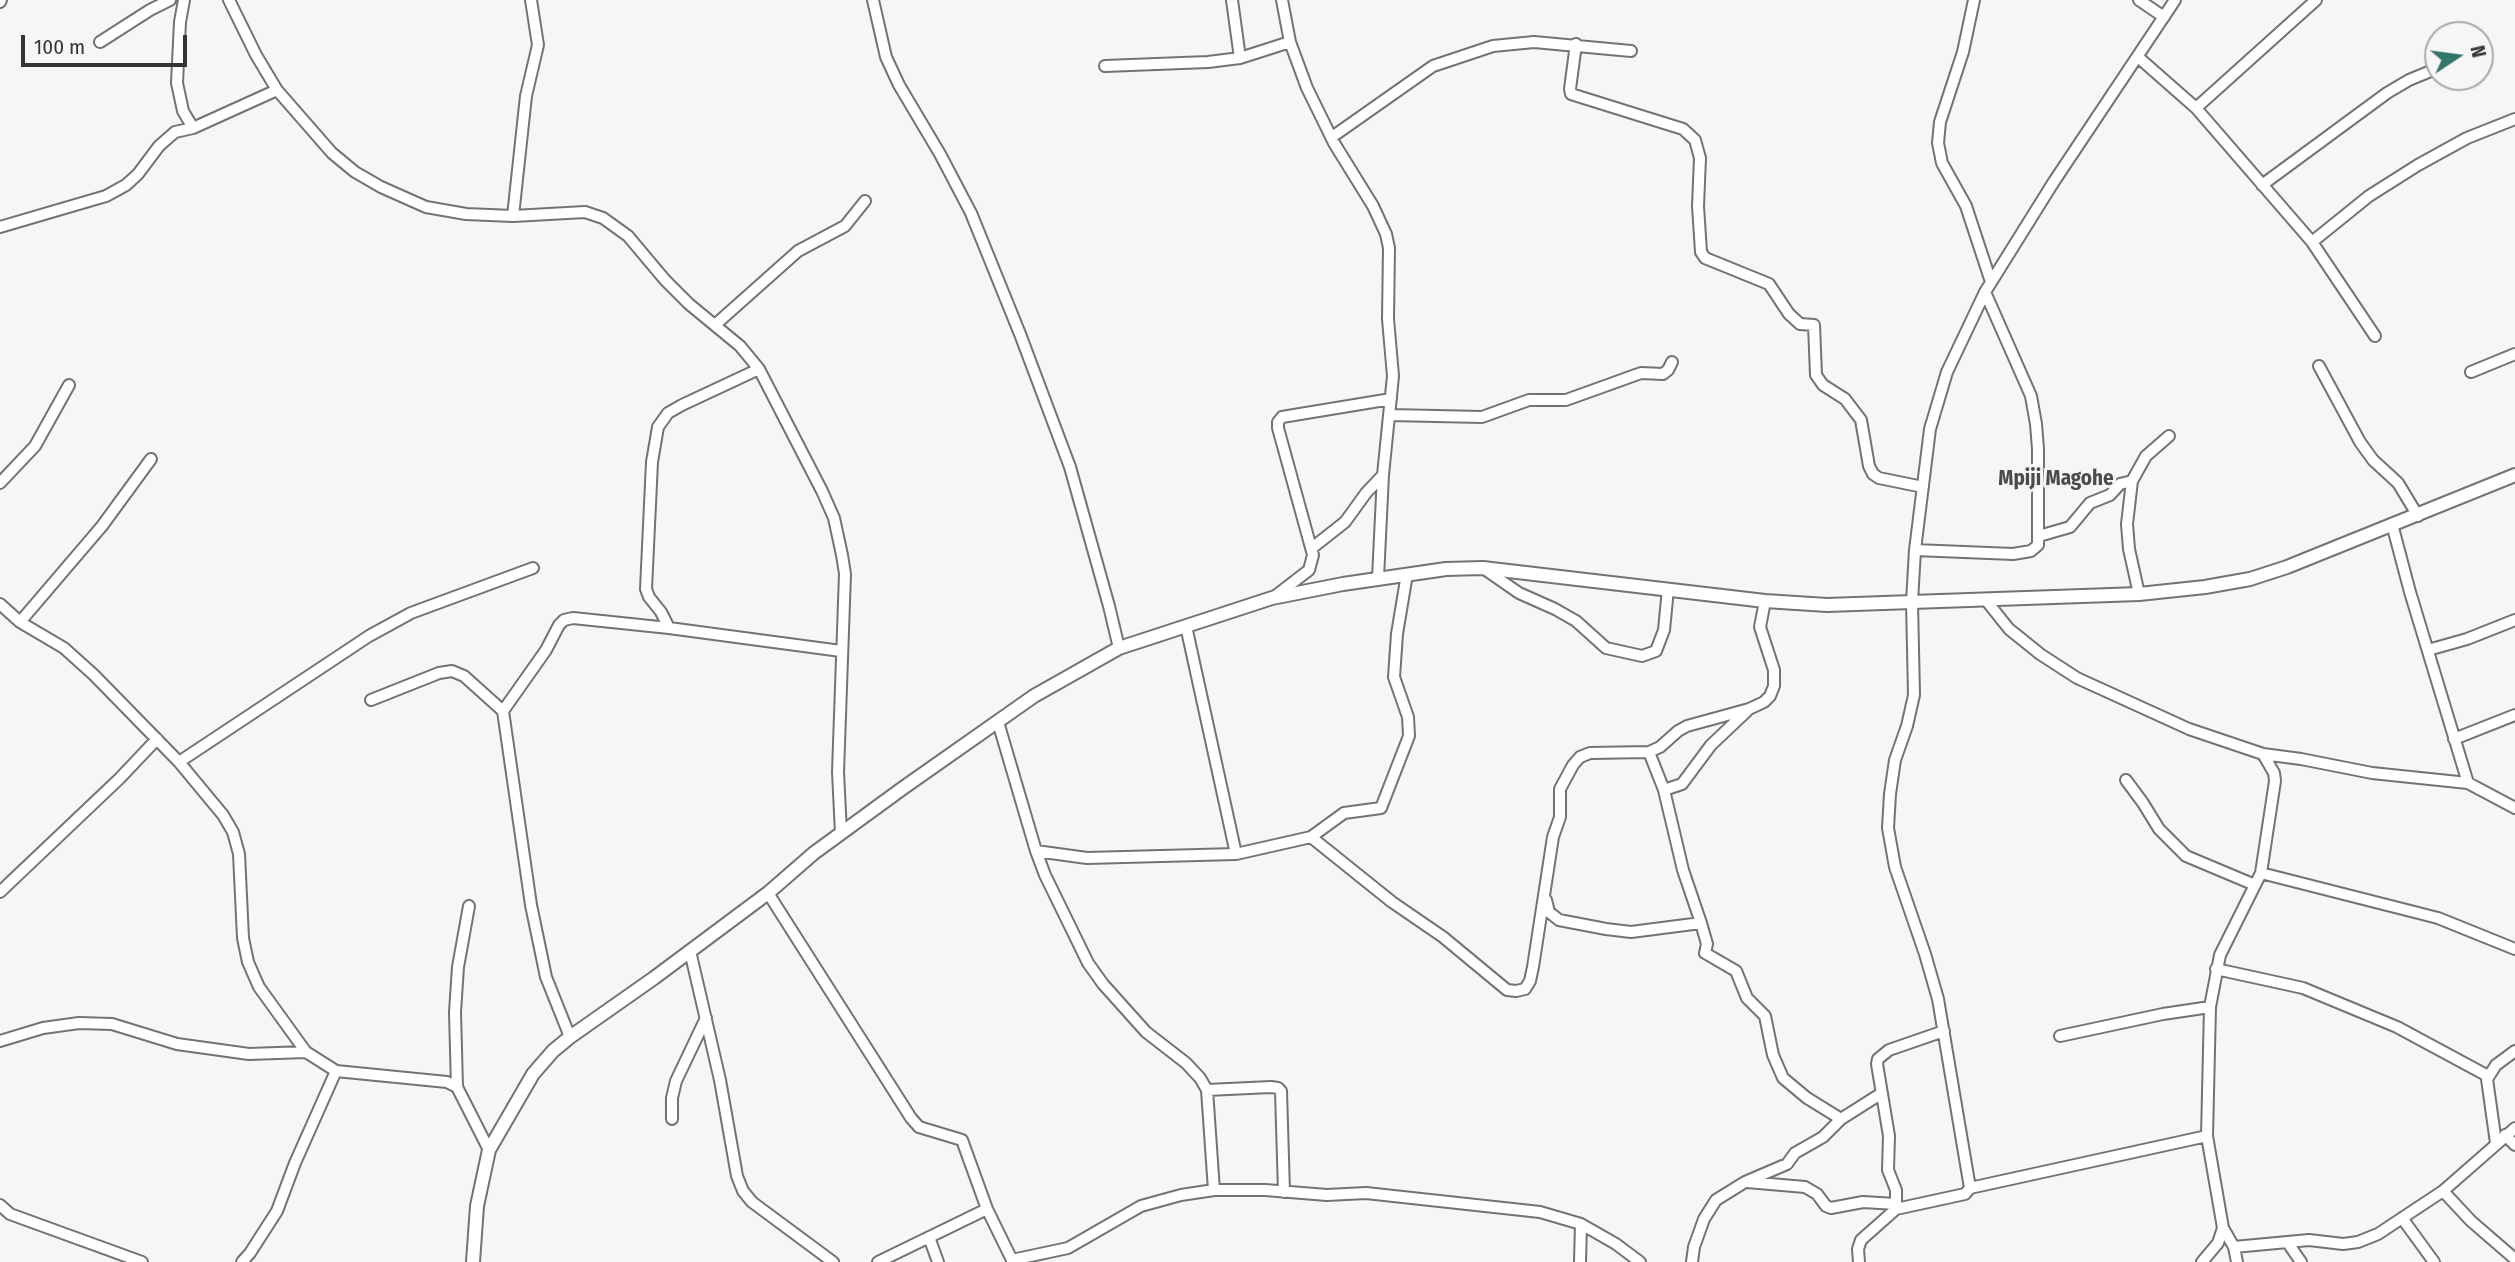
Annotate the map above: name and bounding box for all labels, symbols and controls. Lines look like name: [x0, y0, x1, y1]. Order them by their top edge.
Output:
scale bar: [24, 21, 191, 65]
north arrow: [2424, 21, 2494, 91]
text: 100 m: [34, 34, 85, 60]
text: N: [2466, 43, 2490, 60]
district label: Mpiji Magohe: [1998, 466, 2114, 492]

